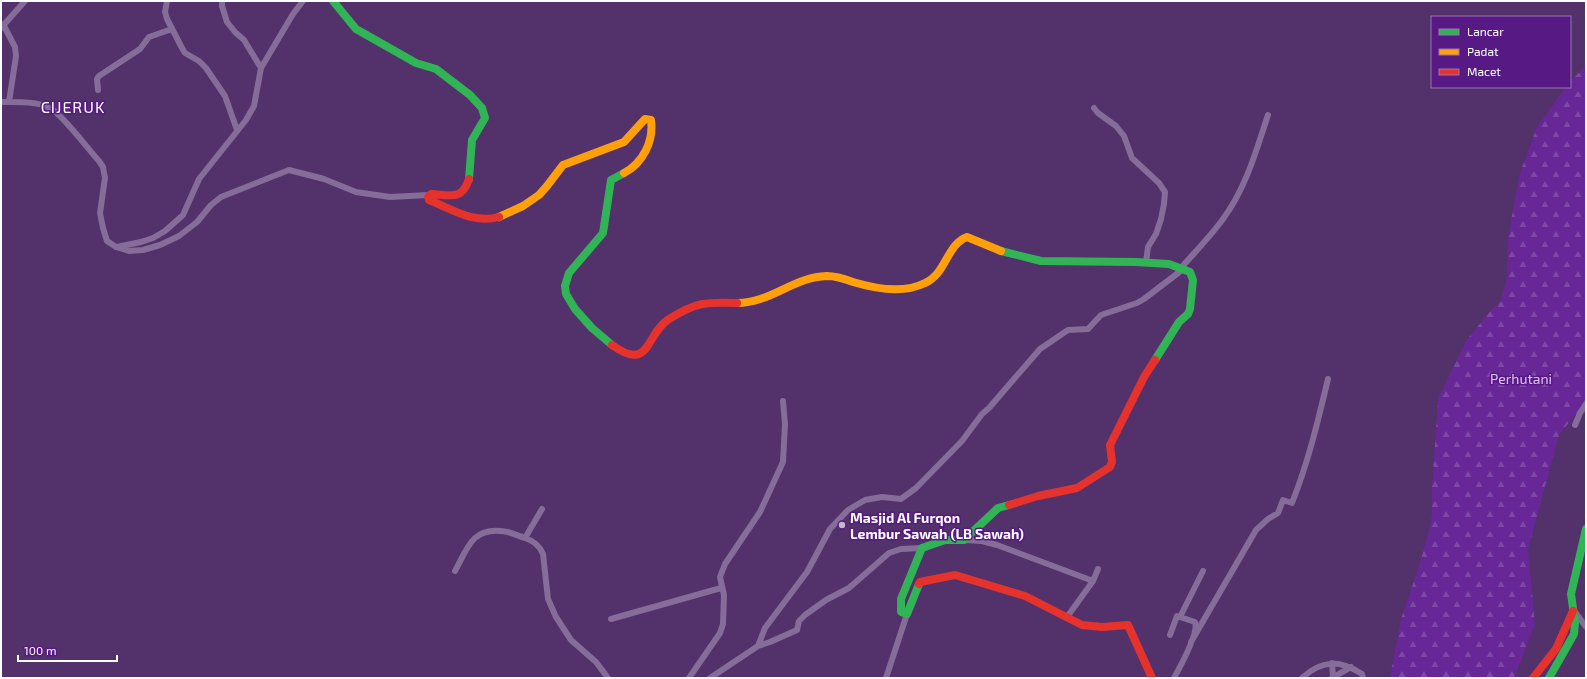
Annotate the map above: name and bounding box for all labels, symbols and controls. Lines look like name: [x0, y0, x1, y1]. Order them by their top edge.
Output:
legend: [1431, 16, 1571, 88]
text: Lancar: [1467, 24, 1504, 38]
text: Padat: [1467, 44, 1499, 58]
text: Macet: [1467, 64, 1501, 78]
district label: CIJERUK: [41, 97, 105, 116]
park label: Perhutani: [1490, 370, 1552, 387]
place label: Masjid Al Furqon Lembur Sawah (LB Sawah): [850, 509, 1024, 542]
marker: Masjid Al Furqon Lembur Sawah (LB Sawah): [837, 520, 847, 530]
scale bar: [18, 637, 117, 663]
text: 100 m: [24, 643, 56, 657]

